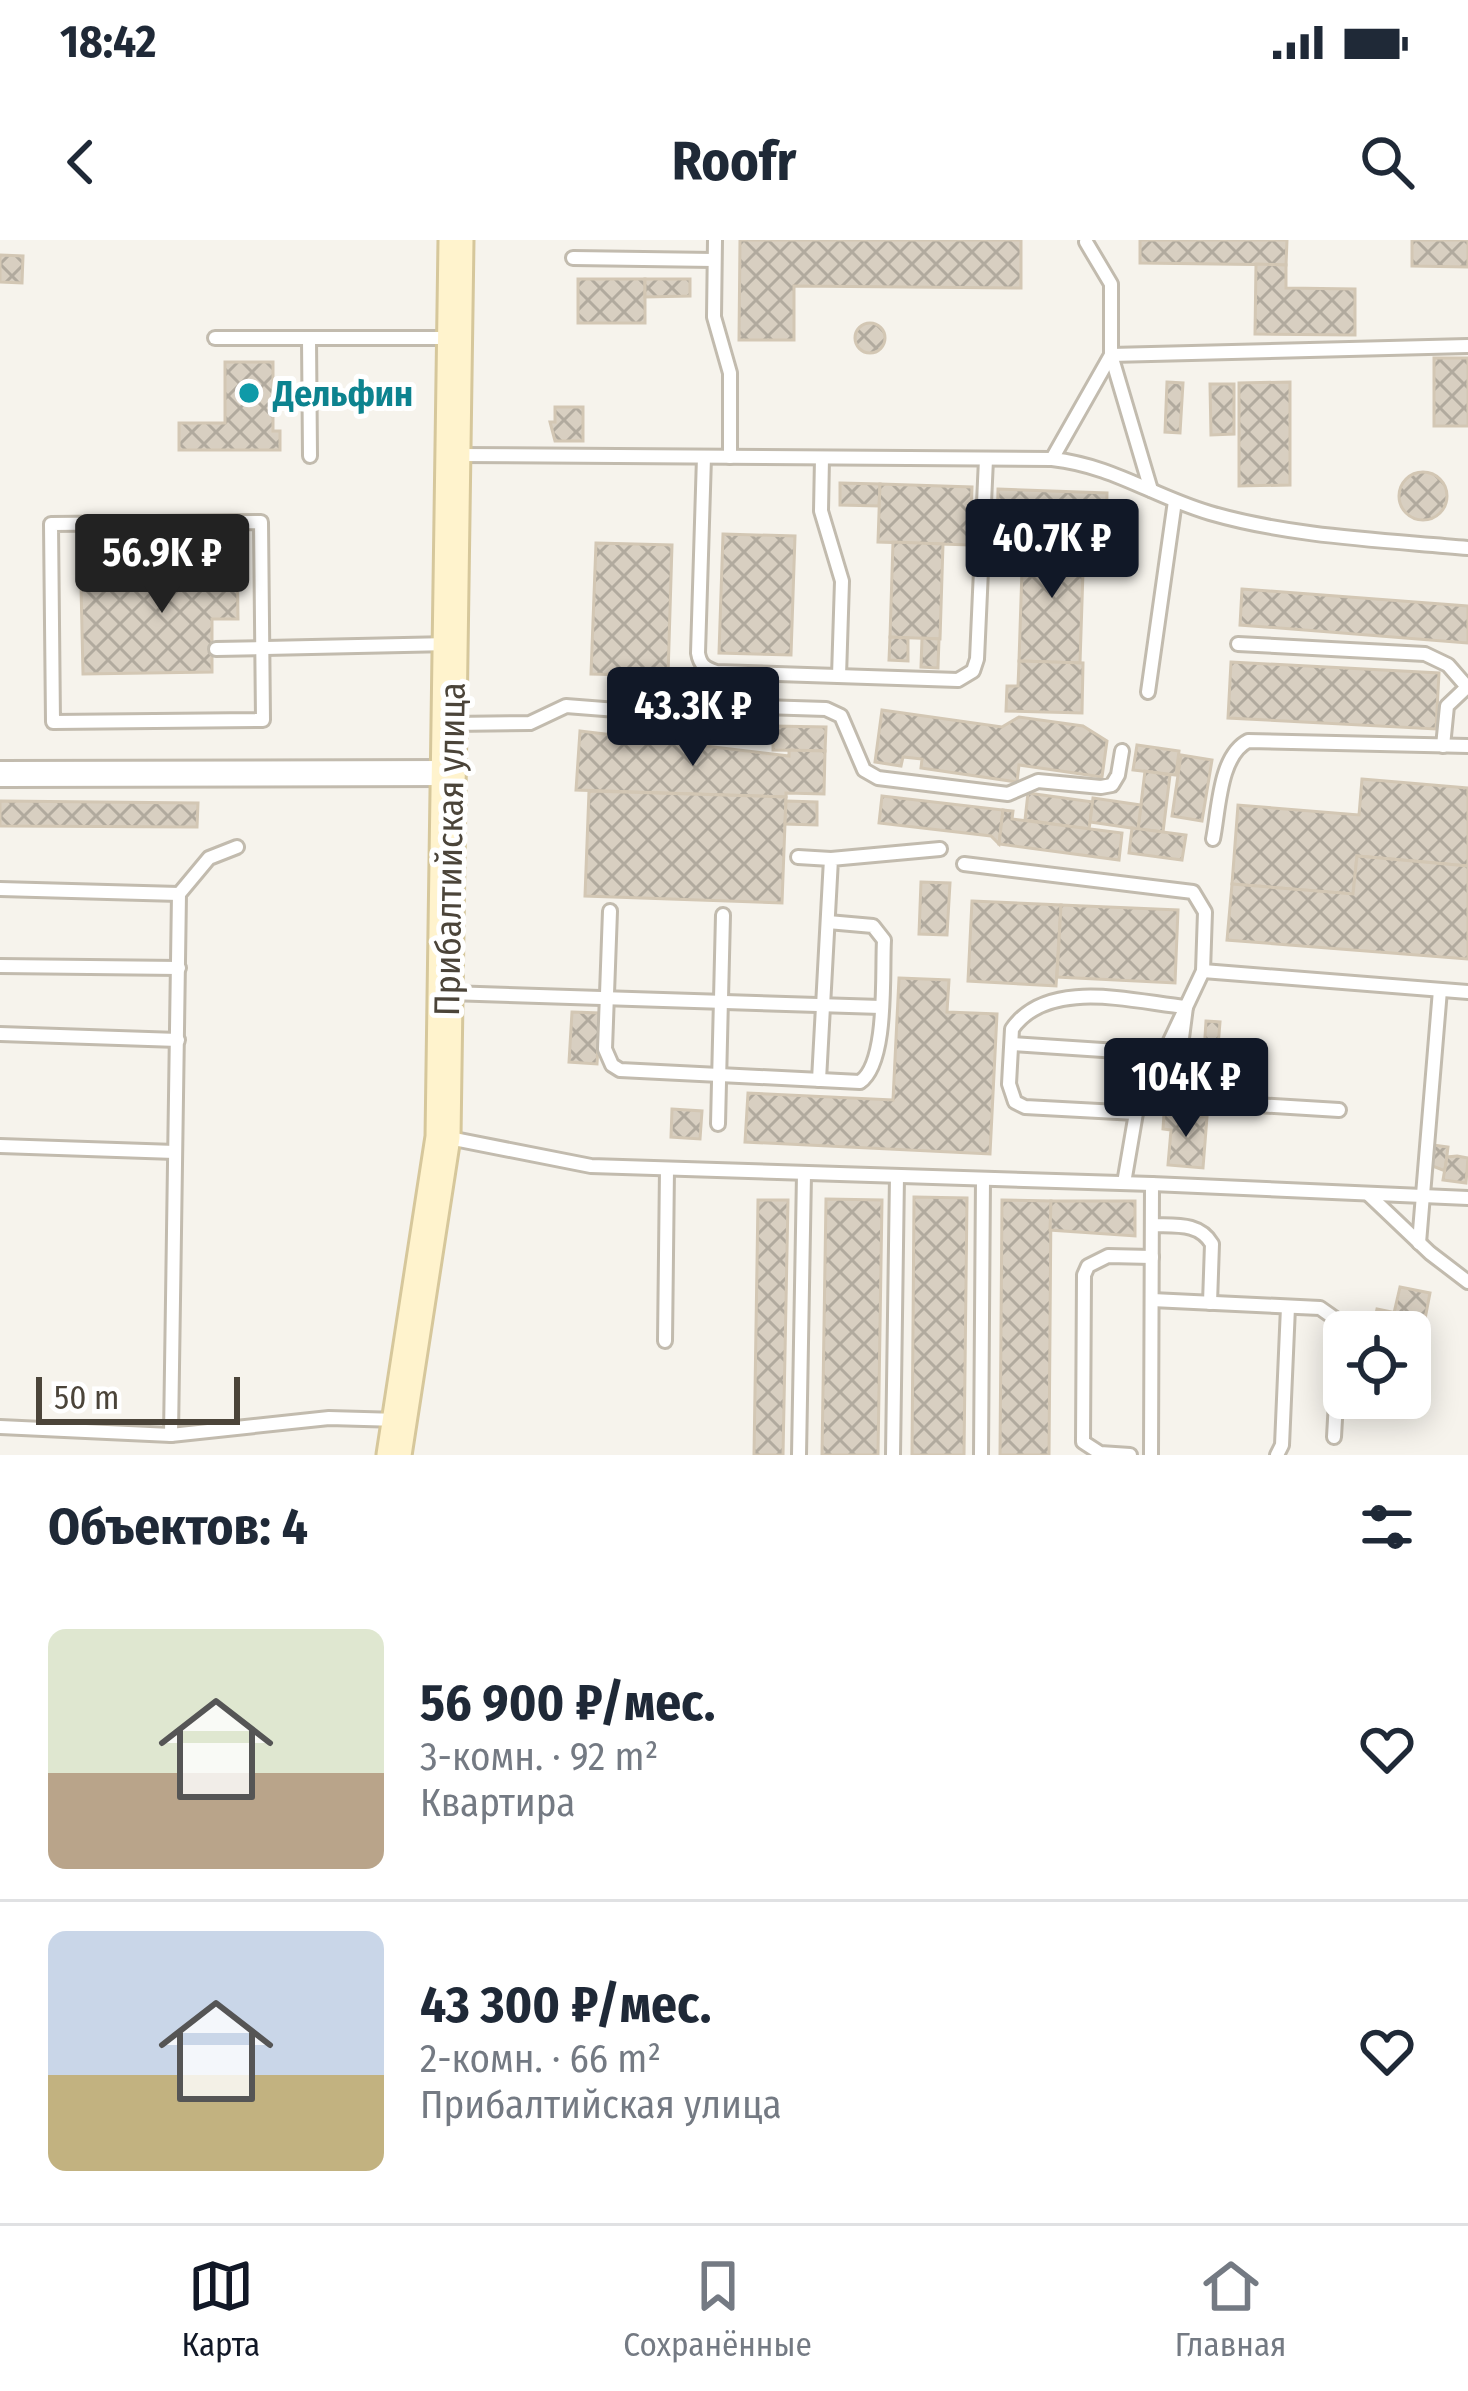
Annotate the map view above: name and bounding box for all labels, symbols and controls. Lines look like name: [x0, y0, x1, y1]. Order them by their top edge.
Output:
text: 18:42: [60, 15, 156, 69]
icon: back: [48, 129, 114, 195]
icon: search: [1354, 129, 1420, 195]
text: Roofr: [672, 130, 796, 194]
place label: Дельфин: [272, 372, 413, 416]
marker: Дельфин: [236, 380, 262, 406]
pin: 40.7K ₽: [941, 499, 1163, 601]
pin: 56.9K ₽: [51, 514, 273, 616]
text: 40.7K ₽: [993, 515, 1111, 561]
text: 56.9K ₽: [102, 530, 222, 576]
pin: 43.3K ₽: [582, 667, 804, 769]
street label: Прибалтийская улица: [425, 682, 475, 1016]
text: 43.3K ₽: [634, 683, 752, 729]
pin: 104K ₽: [1088, 1038, 1284, 1140]
text: 104K ₽: [1131, 1054, 1241, 1100]
map controls: [1323, 1311, 1431, 1419]
button: locate: [1323, 1311, 1431, 1419]
scale bar: [36, 1371, 240, 1424]
text: 50 m: [54, 1378, 119, 1418]
icon: filters: [1354, 1494, 1420, 1560]
text: Объектов: 4: [48, 1496, 308, 1558]
text: 56 900 ₽/мес.: [420, 1672, 716, 1734]
icon: home: [144, 1677, 288, 1821]
icon: heart: [1354, 1716, 1420, 1782]
text: 3-комн. · 92 m²: [420, 1734, 658, 1780]
text: Квартира: [420, 1780, 575, 1826]
text: 43 300 ₽/мес.: [420, 1974, 711, 2036]
icon: home: [144, 1979, 288, 2123]
icon: heart: [1354, 2018, 1420, 2084]
text: 2-комн. · 66 m²: [420, 2036, 661, 2082]
text: Прибалтийская улица: [420, 2082, 782, 2128]
tab: Карта: [182, 2253, 260, 2365]
tab: Сохранённые: [623, 2253, 812, 2365]
tab: Главная: [1175, 2253, 1286, 2365]

